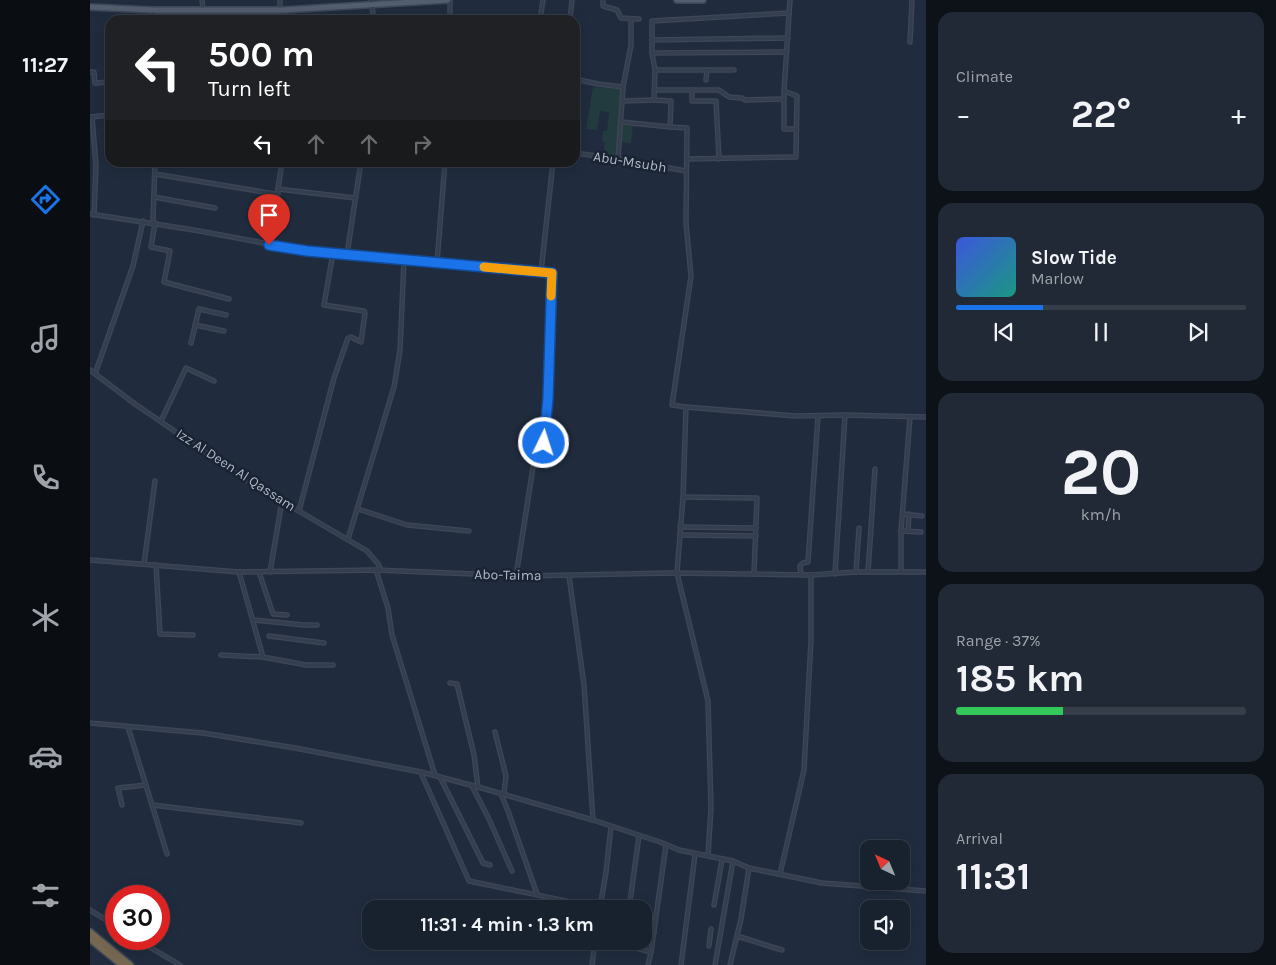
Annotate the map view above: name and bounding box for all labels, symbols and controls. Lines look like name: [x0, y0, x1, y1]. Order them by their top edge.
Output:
text: 500 m: [208, 34, 315, 75]
icon: left: [125, 35, 190, 100]
text: 11:27: [22, 52, 68, 78]
text: Climate: [956, 67, 1013, 86]
text: Turn left: [208, 76, 291, 102]
text: 22°: [1071, 92, 1131, 137]
text: −: [956, 98, 971, 131]
text: +: [1231, 98, 1246, 131]
icon: left: [249, 130, 277, 158]
icon: ahead: [302, 130, 330, 158]
icon: ahead: [355, 130, 383, 158]
icon: right: [408, 130, 436, 158]
street label: Abu-Msubh: [592, 148, 668, 176]
icon: directions: [28, 182, 63, 217]
pin: [248, 194, 290, 245]
icon: arrive: [255, 201, 283, 229]
text: Slow Tide: [1031, 247, 1117, 269]
text: Marlow: [1031, 269, 1084, 288]
icon: previous: [990, 318, 1018, 346]
icon: pause: [1087, 318, 1115, 346]
icon: next: [1184, 318, 1212, 346]
icon: music: [28, 321, 63, 356]
position arrow: [517, 416, 569, 468]
street label: Izz Al Deen Al Qassam: [173, 425, 299, 515]
text: 20: [1061, 434, 1141, 510]
icon: phone: [28, 460, 63, 495]
text: km/h: [1081, 505, 1121, 524]
street label: Abo-Taima: [474, 566, 542, 584]
icon: climate: [28, 600, 63, 635]
text: Range · 37%: [956, 631, 1041, 650]
text: 185 km: [956, 656, 1084, 701]
icon: car: [28, 739, 63, 774]
text: Arrival: [956, 829, 1003, 848]
north arrow: [860, 840, 910, 890]
map controls: [860, 840, 910, 950]
text: 11:31: [956, 854, 1031, 899]
icon: filters: [28, 878, 63, 913]
speed limit sign: 30: [105, 885, 170, 950]
button: sound: [860, 900, 910, 950]
text: 11:31 · 4 min · 1.3 km: [420, 914, 594, 936]

